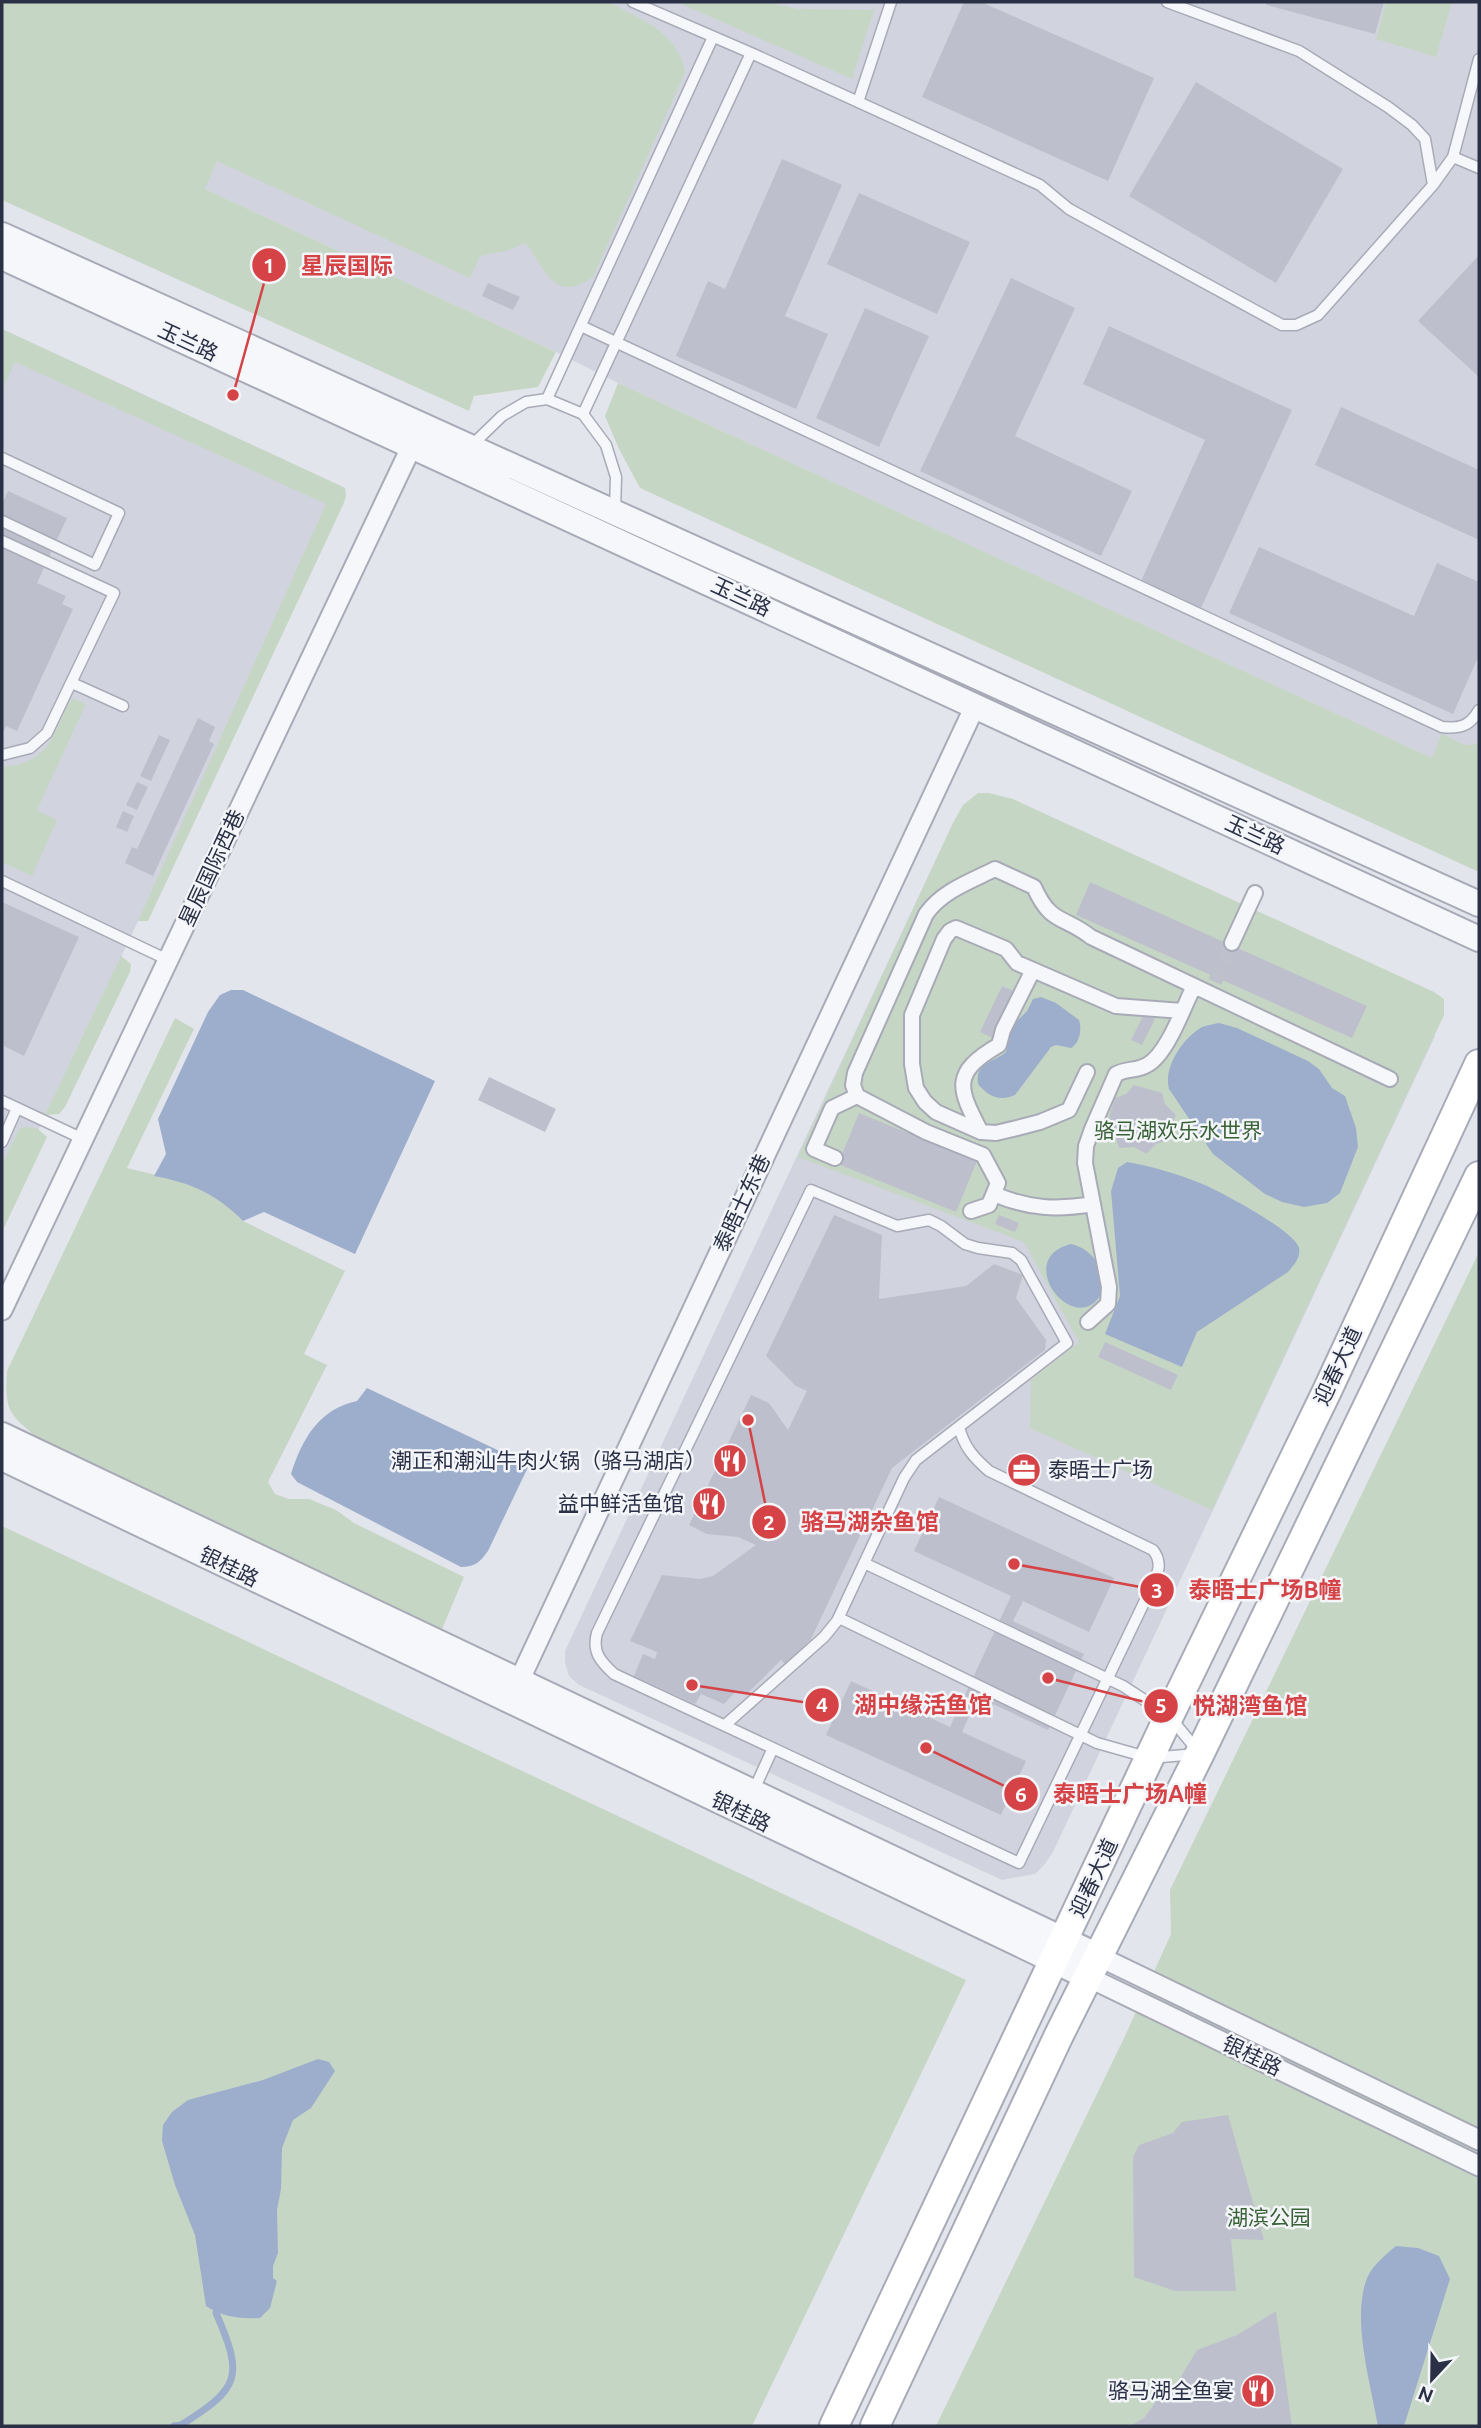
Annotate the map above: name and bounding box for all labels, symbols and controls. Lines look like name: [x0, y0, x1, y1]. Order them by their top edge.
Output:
callout: 星辰国际: [252, 243, 407, 287]
text: 1: [263, 253, 275, 277]
text: 星辰国际: [301, 253, 393, 278]
street label: 玉兰路: [155, 317, 222, 365]
street label: 玉兰路: [708, 572, 775, 620]
street label: 星辰国际西巷: [174, 805, 249, 930]
street label: 玉兰路: [1222, 810, 1289, 858]
park label: 骆马湖欢乐水世界: [1094, 1118, 1262, 1142]
street label: 泰晤士东巷: [708, 1150, 774, 1255]
street label: 迎春大道: [1308, 1322, 1366, 1409]
restaurant icon: 潮正和潮汕牛肉火锅（骆马湖店）: [711, 1442, 749, 1480]
place label: 潮正和潮汕牛肉火锅（骆马湖店）: [391, 1448, 706, 1472]
office icon: 泰晤士广场: [1005, 1451, 1043, 1489]
place label: 泰晤士广场: [1048, 1457, 1153, 1481]
restaurant icon: 益中鲜活鱼馆: [690, 1485, 728, 1523]
place label: 益中鲜活鱼馆: [558, 1491, 684, 1515]
callout: 骆马湖杂鱼馆: [752, 1500, 953, 1544]
text: 骆马湖杂鱼馆: [801, 1509, 939, 1534]
text: 2: [763, 1510, 775, 1534]
street label: 银桂路: [196, 1542, 263, 1591]
callout: 泰晤士广场B幢: [1140, 1568, 1356, 1612]
text: 泰晤士广场B幢: [1188, 1577, 1342, 1602]
text: 3: [1151, 1578, 1163, 1602]
callout: 湖中缘活鱼馆: [805, 1683, 1006, 1727]
callout: 悦湖湾鱼馆: [1143, 1684, 1321, 1728]
text: 4: [816, 1692, 828, 1716]
text: 湖中缘活鱼馆: [854, 1692, 992, 1717]
text: 5: [1155, 1693, 1167, 1717]
text: 悦湖湾鱼馆: [1193, 1693, 1308, 1718]
callout: 泰晤士广场A幢: [1004, 1772, 1221, 1816]
text: 泰晤士广场A幢: [1053, 1781, 1207, 1806]
text: 6: [1015, 1782, 1027, 1806]
street label: 银桂路: [708, 1787, 775, 1836]
street label: 迎春大道: [1064, 1834, 1122, 1921]
street label: 银桂路: [1219, 2031, 1286, 2080]
park label: 湖滨公园: [1227, 2205, 1311, 2229]
north arrow: [1397, 2344, 1467, 2414]
restaurant icon: 骆马湖全鱼宴: [1239, 2372, 1277, 2410]
place label: 骆马湖全鱼宴: [1108, 2378, 1234, 2402]
text: N: [1415, 2382, 1436, 2408]

